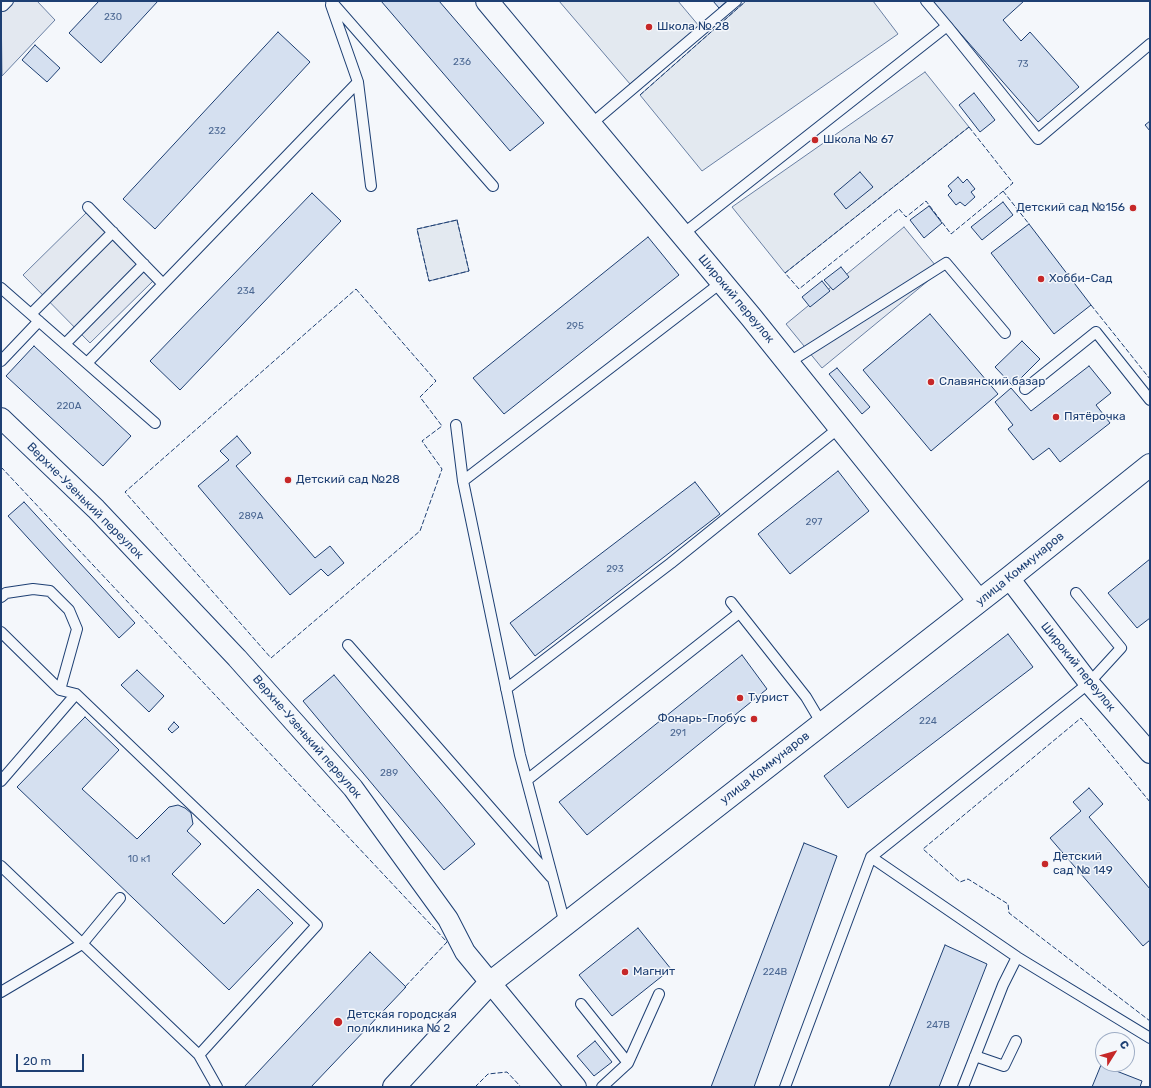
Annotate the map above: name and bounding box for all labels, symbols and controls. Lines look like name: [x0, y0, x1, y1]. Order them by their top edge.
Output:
house number: 230: [104, 11, 122, 23]
place label: Школа № 28: [657, 20, 729, 34]
marker: Школа № 28: [644, 22, 654, 32]
house number: 236: [453, 56, 471, 68]
house number: 73: [1017, 58, 1029, 70]
house number: 232: [208, 125, 226, 137]
place label: Школа № 67: [823, 133, 894, 147]
marker: Школа № 67: [810, 135, 820, 145]
place label: Детский сад №156: [1016, 201, 1125, 215]
marker: Детский сад №156: [1128, 203, 1138, 213]
street label: Широкий переулок: [695, 252, 777, 346]
place label: Хобби-Сад: [1049, 272, 1112, 286]
marker: Хобби-Сад: [1036, 274, 1046, 284]
house number: 234: [237, 285, 255, 297]
house number: 295: [566, 320, 584, 332]
place label: Славянский базар: [939, 375, 1045, 389]
marker: Славянский базар: [926, 377, 936, 387]
house number: 220А: [57, 400, 81, 412]
place label: Пятёрочка: [1064, 410, 1126, 424]
marker: Пятёрочка: [1051, 412, 1061, 422]
street label: Верхне-Узенький переулок: [24, 440, 146, 562]
place label: Детский сад №28: [296, 473, 400, 487]
marker: Детский сад №28: [283, 475, 293, 485]
house number: 289А: [239, 510, 263, 522]
house number: 297: [806, 516, 822, 528]
street label: улица Коммунаров: [973, 529, 1067, 609]
house number: 293: [606, 563, 624, 575]
street label: Широкий переулок: [1038, 619, 1118, 715]
street label: Верхне-Узенький переулок: [249, 672, 365, 802]
place label: Турист: [748, 691, 789, 705]
marker: Турист: [735, 693, 745, 703]
place label: Фонарь-Глобус: [657, 712, 746, 726]
marker: Фонарь-Глобус: [749, 714, 759, 724]
house number: 224: [919, 715, 937, 727]
house number: 291: [670, 727, 686, 739]
street label: улица Коммунаров: [717, 729, 813, 807]
house number: 289: [380, 767, 398, 779]
place label: Детский сад № 149: [1053, 850, 1113, 878]
house number: 10 к1: [128, 853, 150, 865]
marker: Детский сад № 149: [1040, 859, 1050, 869]
place label: Магнит: [633, 965, 675, 979]
house number: 224В: [763, 966, 787, 978]
marker: Магнит: [620, 967, 630, 977]
place label: Детская городская поликлиника № 2: [347, 1008, 457, 1036]
marker: Детская городская поликлиника № 2: [332, 1016, 344, 1028]
house number: 247В: [926, 1019, 950, 1031]
north arrow: [1095, 1032, 1135, 1072]
text: С: [1117, 1038, 1132, 1052]
scale bar: [18, 1046, 86, 1072]
text: 20 m: [23, 1054, 51, 1068]

